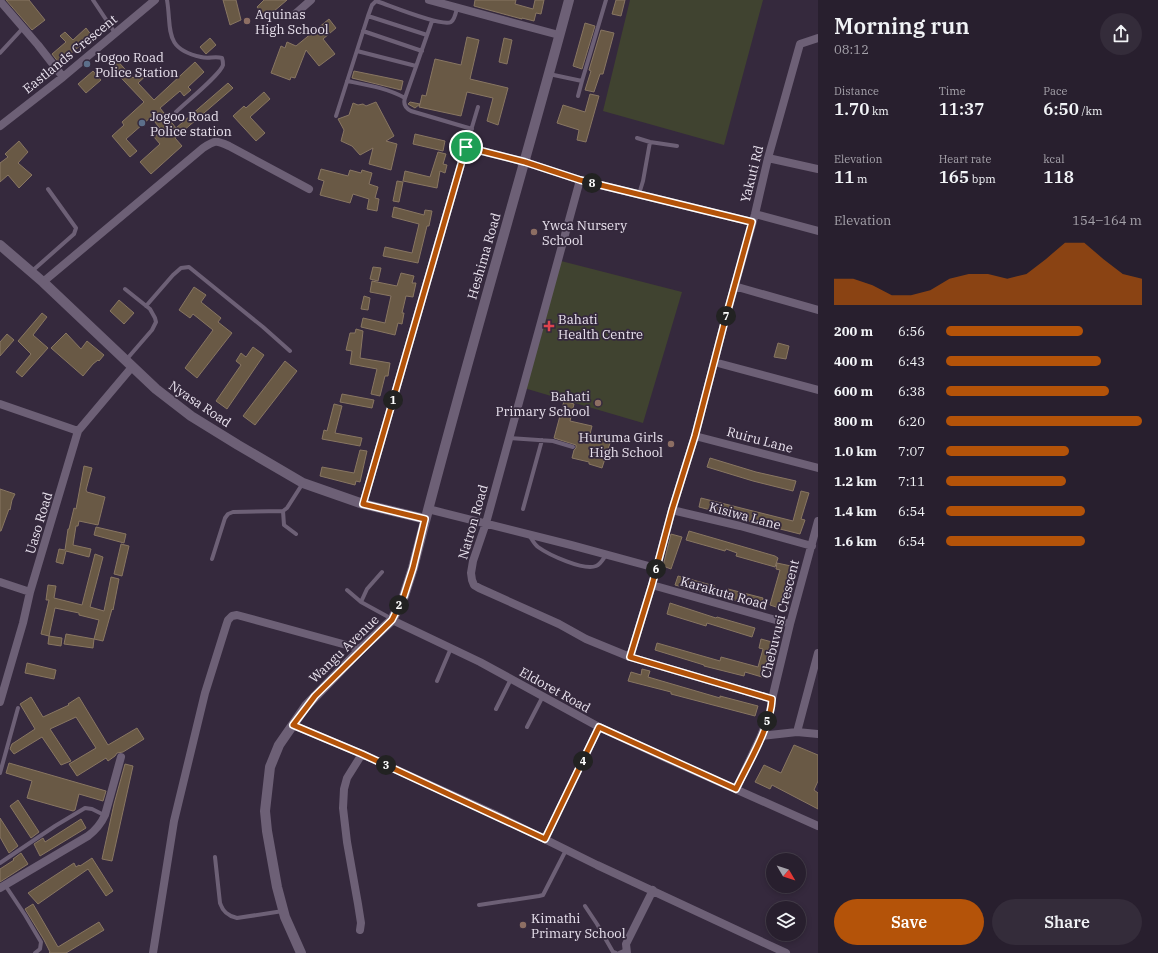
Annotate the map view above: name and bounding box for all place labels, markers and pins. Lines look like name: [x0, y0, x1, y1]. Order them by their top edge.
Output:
place label: Aquinas High School: [255, 6, 329, 38]
marker: Aquinas High School: [242, 16, 252, 26]
place label: Jogoo Road Police Station: [95, 49, 178, 81]
marker: Jogoo Road Police Station: [82, 59, 92, 69]
place label: Jogoo Road Police station: [150, 108, 232, 140]
marker: Jogoo Road Police station: [137, 118, 147, 128]
pin: [449, 130, 483, 164]
pin: 8: [582, 173, 602, 193]
place label: Ywca Nursery School: [542, 217, 627, 249]
marker: Ywca Nursery School: [529, 227, 539, 237]
pin: 7: [716, 306, 736, 326]
place label: Bahati Health Centre: [558, 311, 643, 343]
marker: Bahati Health Centre: [543, 320, 555, 332]
place label: Bahati Primary School: [495, 388, 590, 420]
pin: 1: [383, 390, 403, 410]
marker: Bahati Primary School: [593, 398, 603, 408]
place label: Huruma Girls High School: [579, 429, 663, 461]
marker: Huruma Girls High School: [666, 439, 676, 449]
pin: 6: [646, 559, 666, 579]
pin: 2: [389, 595, 409, 615]
pin: 5: [757, 711, 777, 731]
pin: 4: [573, 751, 593, 771]
pin: 3: [376, 755, 396, 775]
place label: Kimathi Primary School: [531, 910, 626, 942]
marker: Kimathi Primary School: [518, 920, 528, 930]

